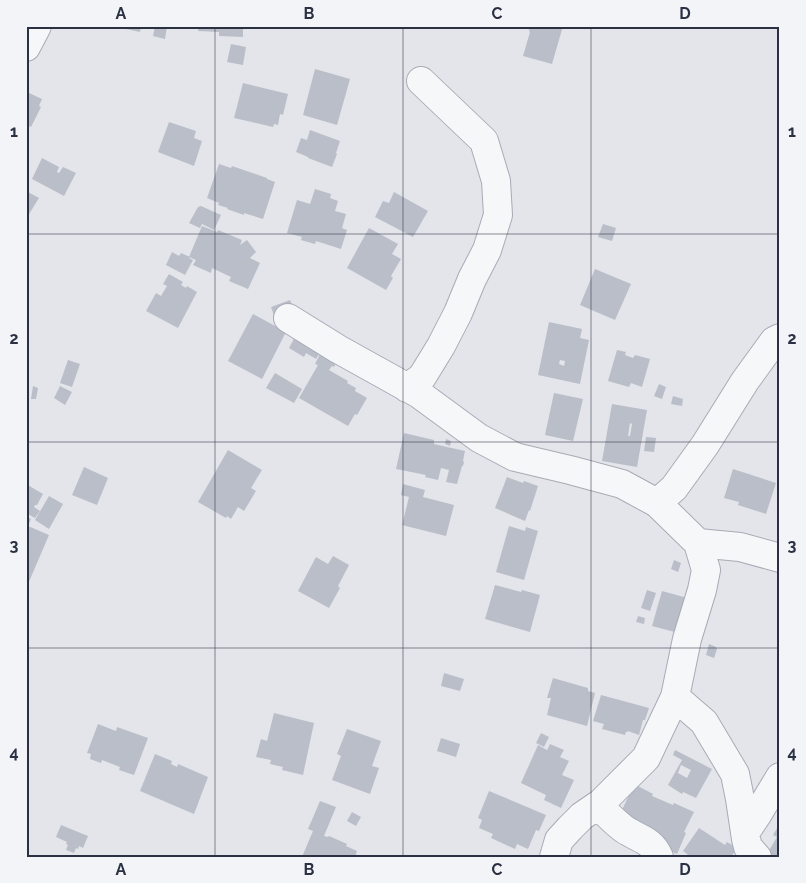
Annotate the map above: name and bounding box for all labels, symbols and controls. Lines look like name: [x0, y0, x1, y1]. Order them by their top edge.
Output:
text: A: [116, 4, 127, 23]
text: B: [304, 4, 315, 23]
text: C: [492, 4, 503, 23]
text: D: [679, 4, 691, 23]
text: 1: [10, 122, 18, 141]
text: 1: [788, 122, 796, 141]
text: 2: [9, 329, 19, 348]
text: 2: [787, 329, 797, 348]
text: 3: [10, 536, 19, 555]
text: 3: [788, 536, 797, 555]
text: 4: [9, 743, 19, 762]
text: 4: [787, 743, 797, 762]
text: A: [116, 860, 127, 879]
text: B: [304, 860, 315, 879]
text: C: [492, 860, 503, 879]
text: D: [679, 860, 691, 879]

